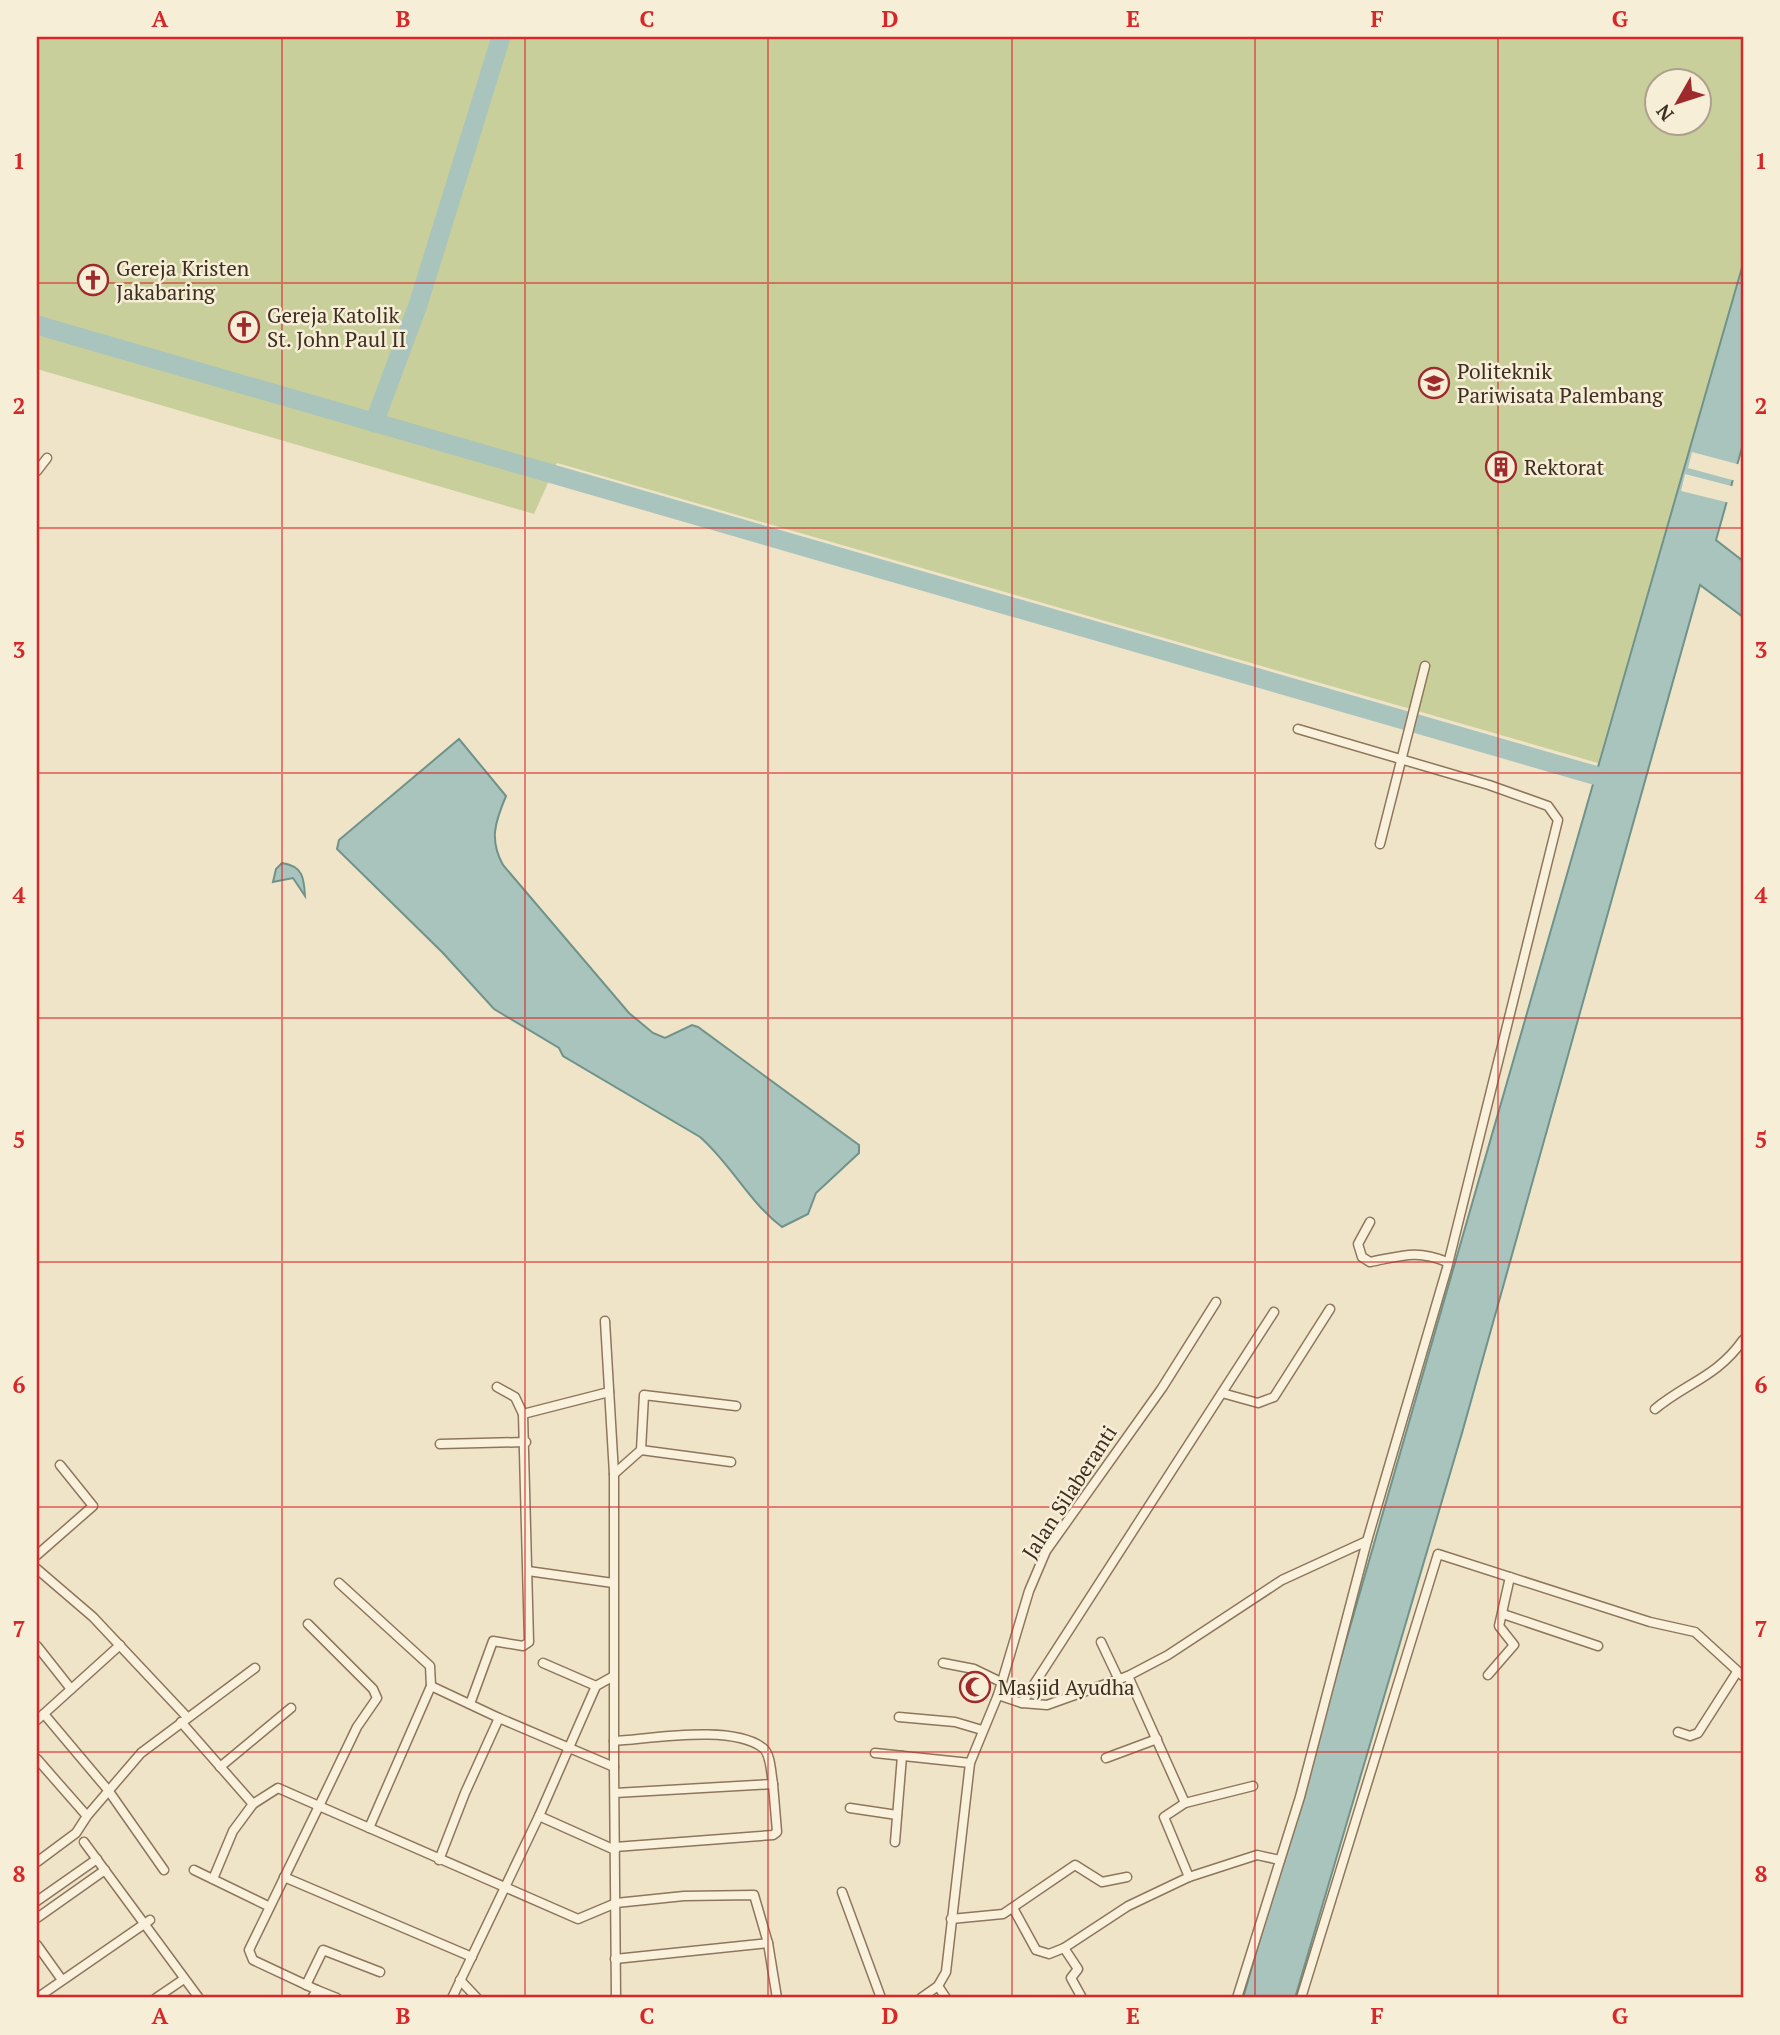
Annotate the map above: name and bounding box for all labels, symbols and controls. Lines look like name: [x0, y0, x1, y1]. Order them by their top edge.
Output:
text: A: [152, 3, 169, 34]
text: B: [396, 3, 411, 34]
text: C: [640, 3, 655, 34]
text: D: [882, 3, 899, 34]
text: E: [1126, 3, 1140, 34]
text: F: [1370, 3, 1384, 34]
text: G: [1612, 3, 1629, 34]
north arrow: [1644, 66, 1714, 136]
text: N: [1650, 99, 1679, 126]
text: 1: [13, 145, 26, 176]
text: 1: [1755, 145, 1768, 176]
place label: Gereja Kristen Jakabaring: [116, 254, 250, 306]
church icon: Gereja Kristen Jakabaring: [76, 263, 110, 297]
place label: Gereja Katolik St. John Paul II: [267, 301, 406, 353]
church icon: Gereja Katolik St. John Paul II: [227, 310, 261, 344]
place label: Politeknik Pariwisata Palembang: [1457, 357, 1664, 409]
school or university icon: Politeknik Pariwisata Palembang: [1417, 366, 1451, 400]
text: 2: [13, 390, 26, 421]
text: 2: [1755, 390, 1768, 421]
building icon: Rektorat: [1484, 450, 1518, 484]
place label: Rektorat: [1524, 453, 1604, 481]
text: 3: [13, 634, 26, 665]
text: 3: [1755, 634, 1768, 665]
text: 4: [13, 879, 26, 910]
text: 4: [1755, 879, 1768, 910]
text: 5: [13, 1124, 26, 1155]
text: 5: [1755, 1124, 1768, 1155]
text: 6: [13, 1369, 26, 1400]
text: 6: [1755, 1369, 1768, 1400]
street label: Jalan Silaberanti: [1015, 1420, 1123, 1564]
text: 7: [13, 1613, 26, 1644]
text: 7: [1755, 1613, 1768, 1644]
mosque icon: Masjid Ayudha: [958, 1670, 992, 1704]
place label: Masjid Ayudha: [998, 1673, 1135, 1701]
text: 8: [13, 1858, 26, 1889]
text: 8: [1755, 1858, 1768, 1889]
text: A: [152, 2000, 169, 2031]
text: B: [396, 2000, 411, 2031]
text: C: [640, 2000, 655, 2031]
text: D: [882, 2000, 899, 2031]
text: E: [1126, 2000, 1140, 2031]
text: F: [1370, 2000, 1384, 2031]
text: G: [1612, 2000, 1629, 2031]

